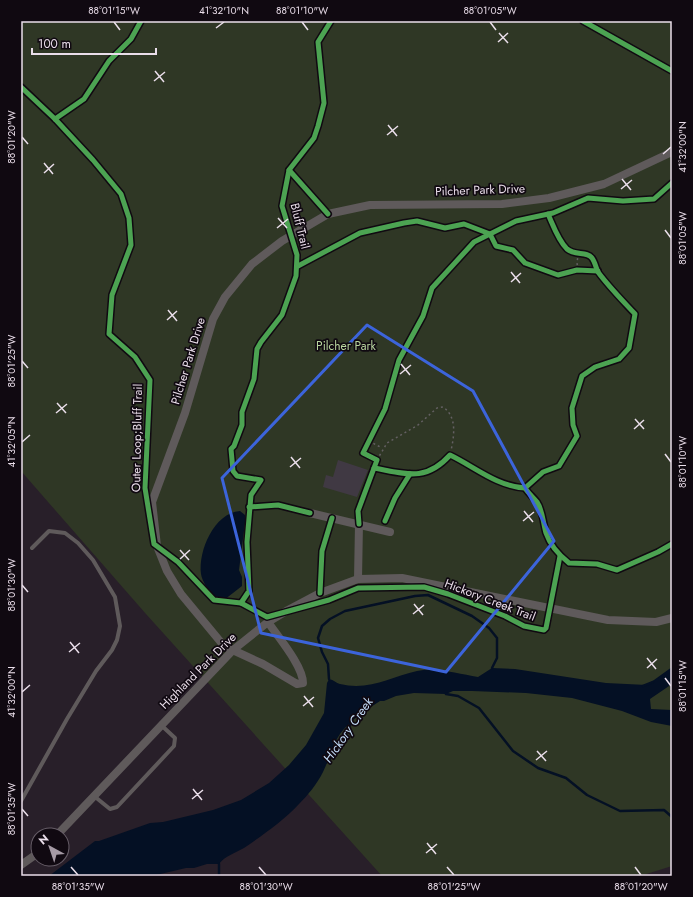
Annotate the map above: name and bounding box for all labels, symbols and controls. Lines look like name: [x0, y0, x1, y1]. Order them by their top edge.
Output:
text: 88°01'15"W: [88, 3, 140, 18]
text: 41°32'10"N: [199, 3, 249, 18]
text: 88°01'10"W: [276, 3, 328, 18]
text: 88°01'05"W: [463, 3, 517, 18]
scale bar: [32, 30, 156, 56]
text: 100 m: [38, 35, 71, 53]
text: 88°01'20"W: [4, 110, 19, 164]
text: 41°32'00"N: [675, 121, 690, 173]
street label: Pilcher Park Drive: [435, 179, 525, 201]
street label: Bluff Trail: [286, 201, 314, 251]
text: 88°01'05"W: [675, 211, 690, 265]
street label: Pilcher Park Drive: [166, 315, 210, 407]
text: 88°01'25"W: [4, 334, 19, 387]
park label: Pilcher Park: [316, 337, 377, 355]
street label: Outer Loop;Bluff Trail: [127, 384, 147, 492]
text: 41°32'05"N: [4, 416, 19, 468]
text: 88°01'10"W: [675, 436, 690, 488]
text: 88°01'30"W: [4, 558, 19, 612]
street label: Hickory Creek Trail: [442, 574, 538, 626]
street label: Highland Park Drive: [156, 629, 240, 713]
text: 88°01'15"W: [675, 660, 690, 712]
text: 41°32'00"N: [4, 666, 19, 718]
water label: Hickory Creek: [318, 693, 378, 767]
text: 88°01'35"W: [4, 783, 19, 835]
north arrow: [30, 827, 70, 867]
text: N: [35, 830, 52, 848]
text: 88°01'35"W: [52, 879, 104, 894]
text: 88°01'30"W: [239, 879, 293, 894]
text: 88°01'25"W: [428, 879, 481, 894]
text: 88°01'20"W: [614, 879, 668, 894]

